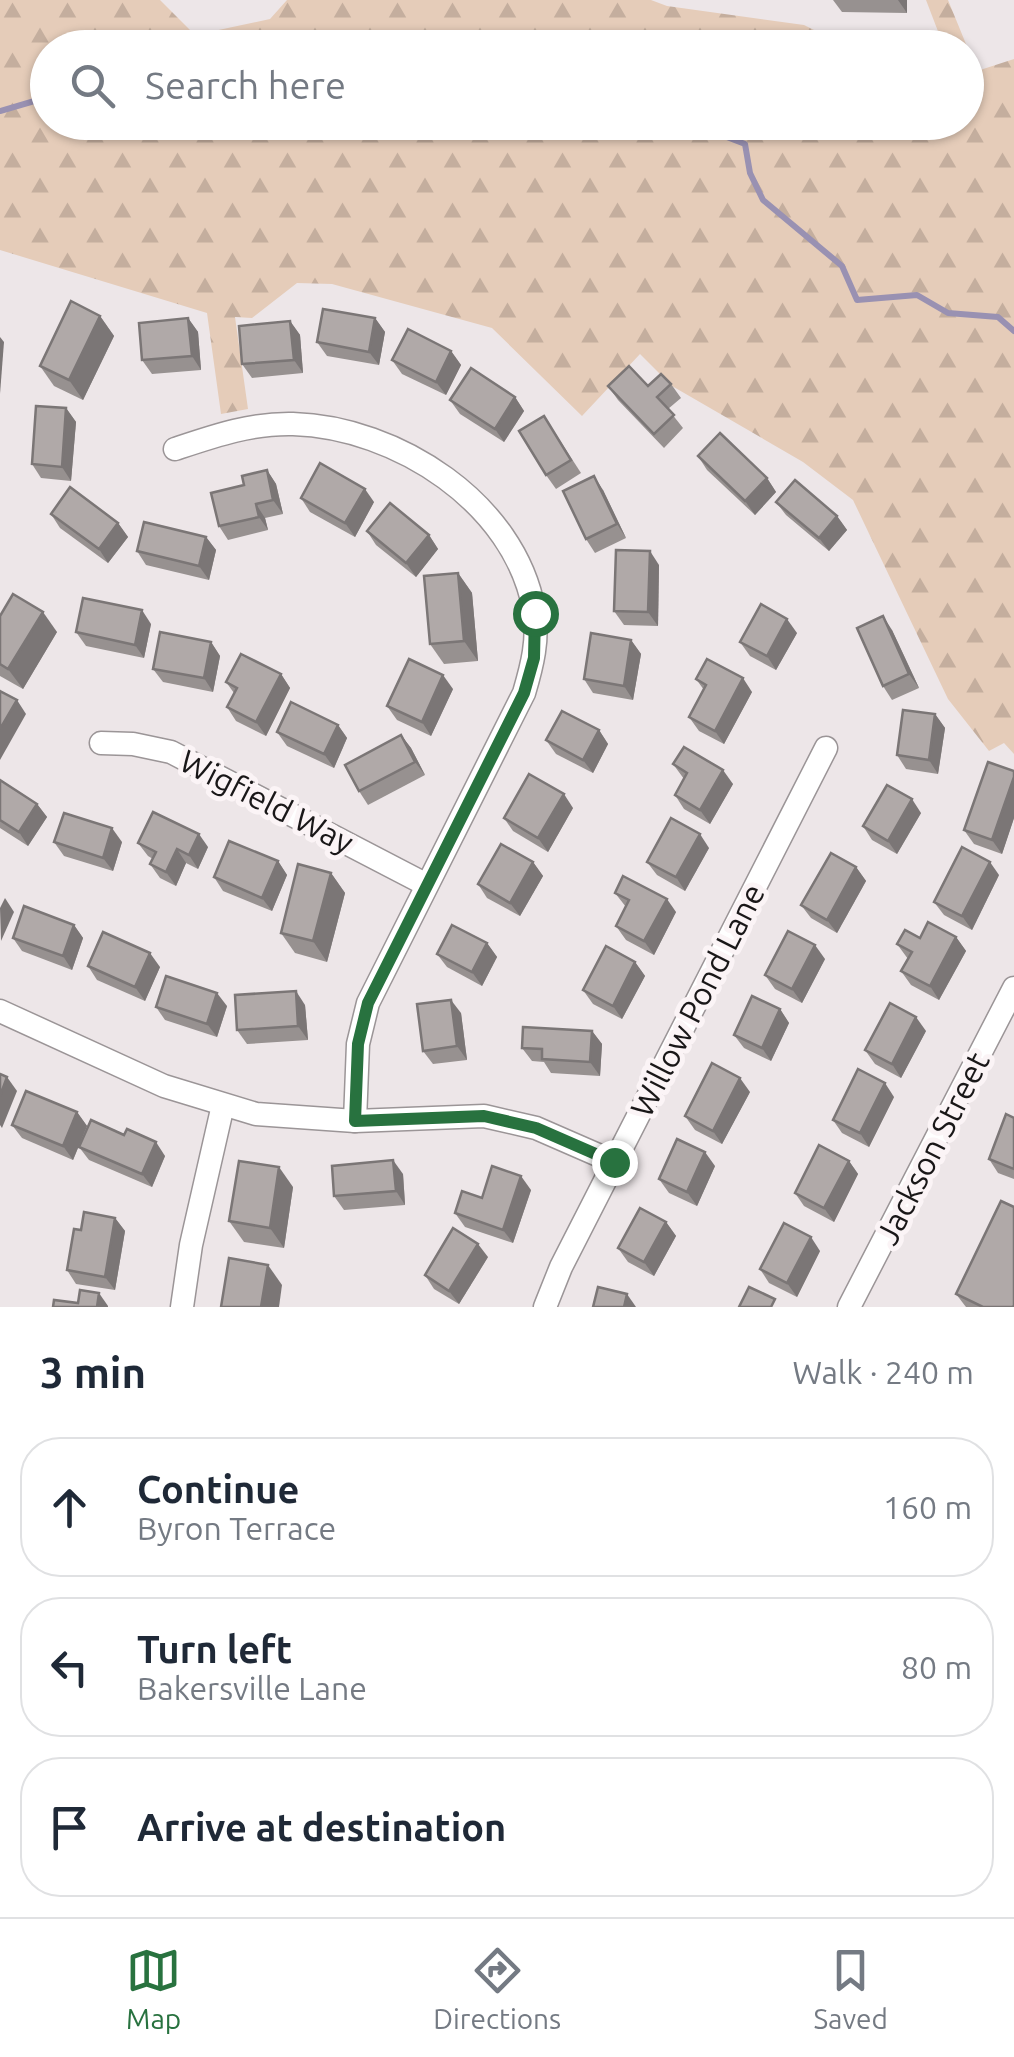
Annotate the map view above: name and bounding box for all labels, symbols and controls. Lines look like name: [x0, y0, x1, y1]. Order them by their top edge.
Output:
search box: [30, 30, 984, 140]
icon: search: [65, 58, 120, 113]
text: Search here: [145, 64, 346, 106]
route start: [513, 591, 559, 637]
street label: Wigfield Way: [175, 742, 359, 860]
street label: Willow Pond Lane: [623, 878, 771, 1122]
street label: Jackson Street: [868, 1046, 996, 1250]
route end: [592, 1140, 638, 1186]
text: 3 min: [40, 1349, 146, 1396]
text: Walk · 240 m: [792, 1354, 974, 1390]
text: Continue: [137, 1468, 299, 1510]
icon: ahead: [42, 1480, 97, 1535]
text: 160 m: [883, 1489, 972, 1525]
text: Byron Terrace: [137, 1510, 336, 1546]
text: Turn left: [137, 1628, 292, 1670]
icon: left: [42, 1640, 97, 1695]
text: 80 m: [901, 1649, 972, 1685]
text: Bakersville Lane: [137, 1670, 367, 1706]
icon: arrive: [42, 1800, 97, 1855]
text: Arrive at destination: [137, 1806, 506, 1848]
tab: Map: [126, 1943, 181, 2034]
tab: Directions: [433, 1943, 561, 2034]
tab: Saved: [813, 1943, 888, 2034]

